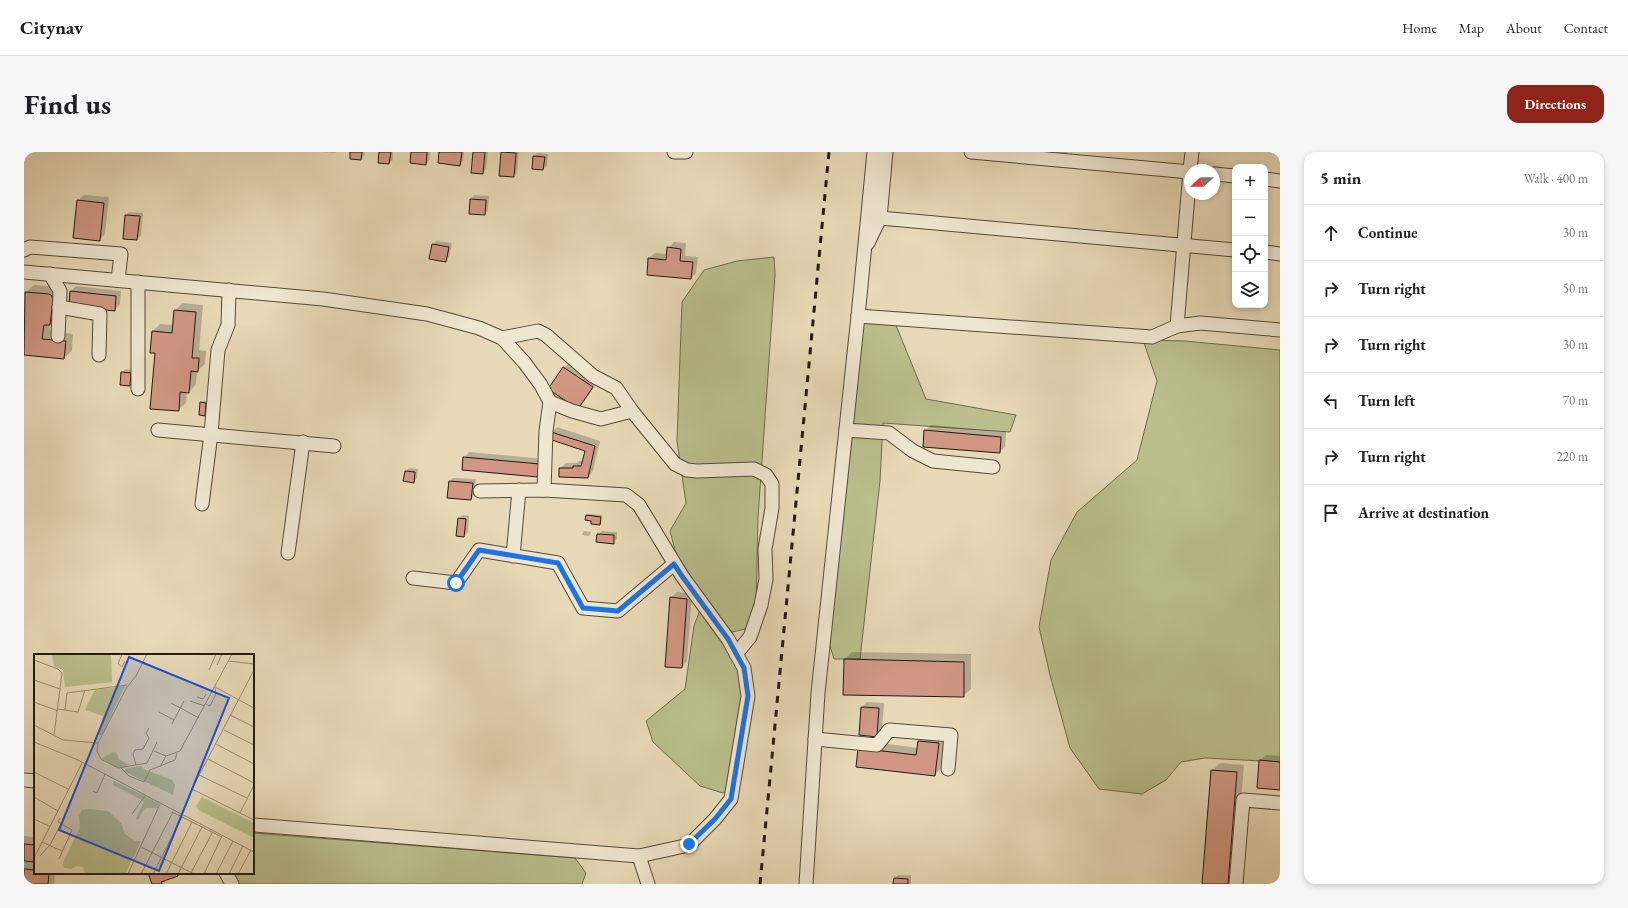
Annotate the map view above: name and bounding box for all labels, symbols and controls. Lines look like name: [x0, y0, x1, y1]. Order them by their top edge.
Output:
text: Citynav: [20, 15, 83, 40]
text: Home: [1402, 19, 1437, 37]
text: Map: [1459, 19, 1484, 37]
text: About: [1506, 19, 1542, 37]
text: Contact: [1564, 19, 1608, 37]
button: Directions: [1507, 85, 1604, 123]
text: Find us: [24, 86, 111, 122]
north arrow: [1184, 164, 1220, 200]
map controls: [1232, 164, 1268, 308]
button: +: [1232, 164, 1268, 200]
text: 5 min: [1320, 167, 1361, 189]
text: Walk · 400 m: [1524, 170, 1588, 187]
button: −: [1232, 200, 1268, 236]
icon: ahead: [1320, 222, 1342, 244]
text: Continue: [1358, 223, 1418, 242]
text: 30 m: [1563, 224, 1588, 241]
button: locate: [1232, 236, 1268, 272]
button: layers: [1232, 272, 1268, 308]
icon: right: [1320, 278, 1342, 300]
text: Turn right: [1358, 279, 1426, 298]
text: 50 m: [1563, 280, 1588, 297]
icon: right: [1320, 334, 1342, 356]
text: Turn right: [1358, 335, 1426, 354]
text: 30 m: [1563, 336, 1588, 353]
icon: left: [1320, 390, 1342, 412]
text: Turn left: [1358, 391, 1415, 410]
text: 70 m: [1563, 392, 1588, 409]
icon: right: [1320, 446, 1342, 468]
text: Turn right: [1358, 447, 1426, 466]
text: 220 m: [1557, 448, 1588, 465]
icon: arrive: [1320, 502, 1342, 524]
text: Arrive at destination: [1358, 503, 1489, 522]
route start: [447, 574, 465, 592]
inset map: [34, 654, 254, 874]
route end: [680, 835, 698, 853]

